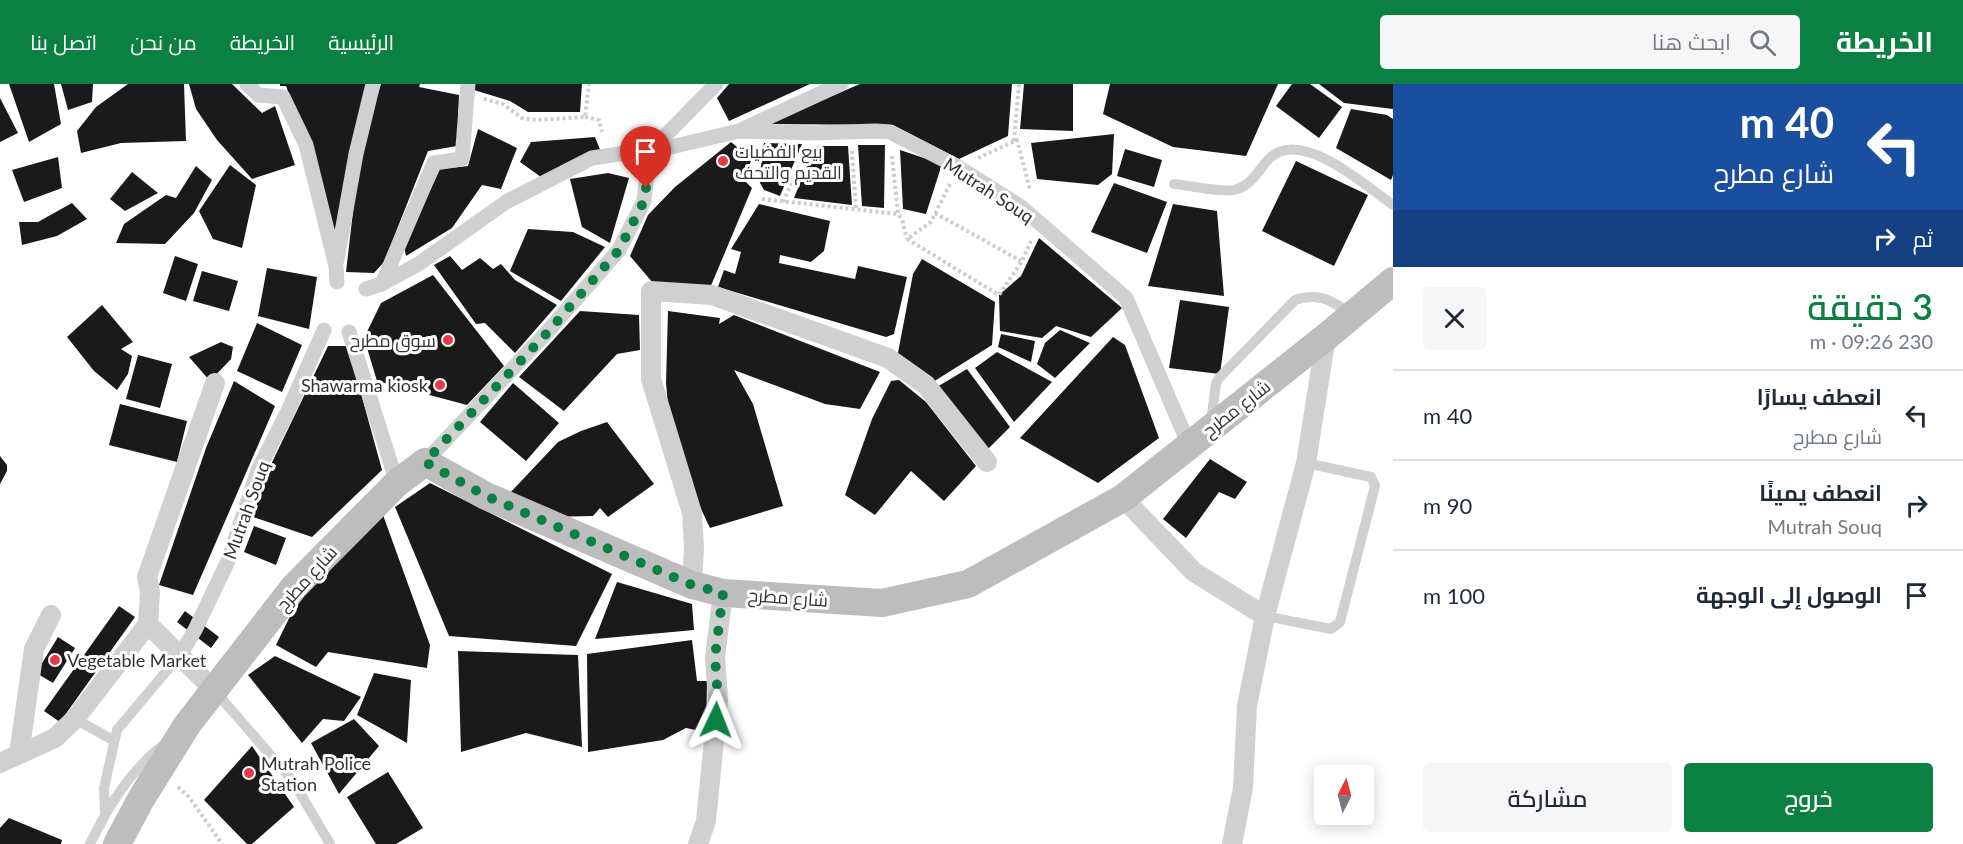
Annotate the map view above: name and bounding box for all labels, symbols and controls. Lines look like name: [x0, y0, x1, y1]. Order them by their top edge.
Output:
search box: [1380, 15, 1800, 69]
text: الخريطة: [1836, 24, 1933, 58]
icon: search: [1746, 26, 1779, 59]
text: ابحث هنا: [1652, 28, 1731, 55]
text: اتصل بنا: [30, 29, 97, 54]
text: من نحن: [130, 29, 197, 54]
text: الخريطة: [230, 29, 295, 54]
text: الرئيسية: [328, 29, 394, 54]
text: 40 m: [1740, 97, 1834, 147]
icon: left: [1855, 108, 1933, 186]
pin: [620, 126, 671, 188]
icon: arrive: [629, 135, 662, 168]
place label: بيع الفضيات القديم والتحف: [735, 140, 842, 185]
street label: Mutrah Souq: [940, 153, 1038, 227]
marker: بيع الفضيات القديم والتحف: [716, 154, 730, 168]
text: شارع مطرح: [1713, 156, 1834, 189]
icon: right: [1868, 222, 1901, 255]
text: ثم: [1913, 225, 1933, 252]
text: 3 دقيقة: [1807, 284, 1933, 328]
button: close: [1423, 287, 1486, 350]
place label: سوق مطرح: [350, 329, 436, 353]
text: 230 m · 09:26: [1810, 329, 1933, 353]
marker: سوق مطرح: [441, 333, 455, 347]
place label: Shawarma kiosk: [301, 374, 429, 396]
street label: شارع مطرح: [1198, 375, 1276, 443]
marker: Shawarma kiosk: [433, 378, 447, 392]
text: انعطف يسارًا: [1757, 383, 1882, 410]
icon: left: [1900, 399, 1933, 432]
text: 40 m: [1423, 402, 1472, 429]
text: شارع مطرح: [1793, 424, 1882, 448]
street label: Mutrah Souq: [218, 458, 274, 562]
text: انعطف يمينًا: [1759, 479, 1882, 506]
icon: right: [1900, 489, 1933, 522]
text: 90 m: [1423, 492, 1472, 519]
text: Mutrah Souq: [1767, 514, 1882, 538]
street label: شارع مطرح: [271, 541, 343, 617]
icon: arrive: [1900, 579, 1933, 612]
text: الوصول إلى الوجهة: [1696, 581, 1882, 608]
text: 100 m: [1423, 582, 1485, 609]
street label: شارع مطرح: [747, 583, 829, 613]
place label: Vegetable Market: [67, 649, 207, 671]
marker: Vegetable Market: [48, 653, 62, 667]
position arrow: [684, 688, 748, 752]
place label: Mutrah Police Station: [261, 752, 371, 795]
button: مشاركة: [1423, 763, 1672, 832]
button: خروج: [1684, 763, 1933, 832]
north arrow: [1314, 765, 1374, 825]
map controls: [1314, 765, 1374, 825]
marker: Mutrah Police Station: [242, 766, 256, 780]

